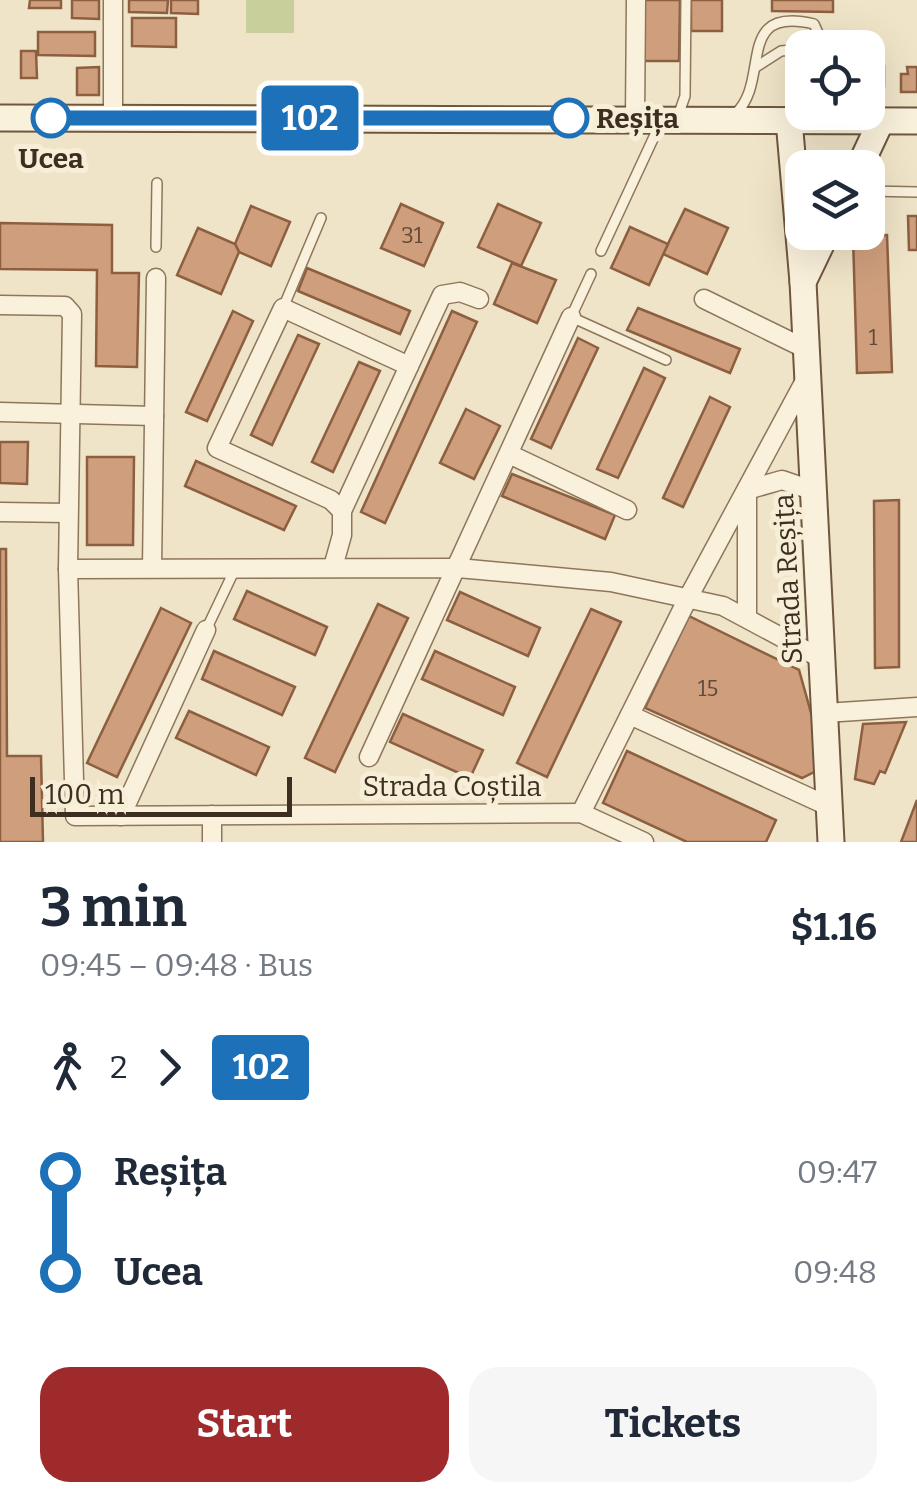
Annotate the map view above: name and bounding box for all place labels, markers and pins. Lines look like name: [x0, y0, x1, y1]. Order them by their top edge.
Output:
marker: Ucea: [32, 99, 70, 137]
marker: Reșița: [550, 99, 588, 137]
place label: Reșița: [596, 102, 679, 137]
place label: Ucea: [18, 142, 84, 175]

